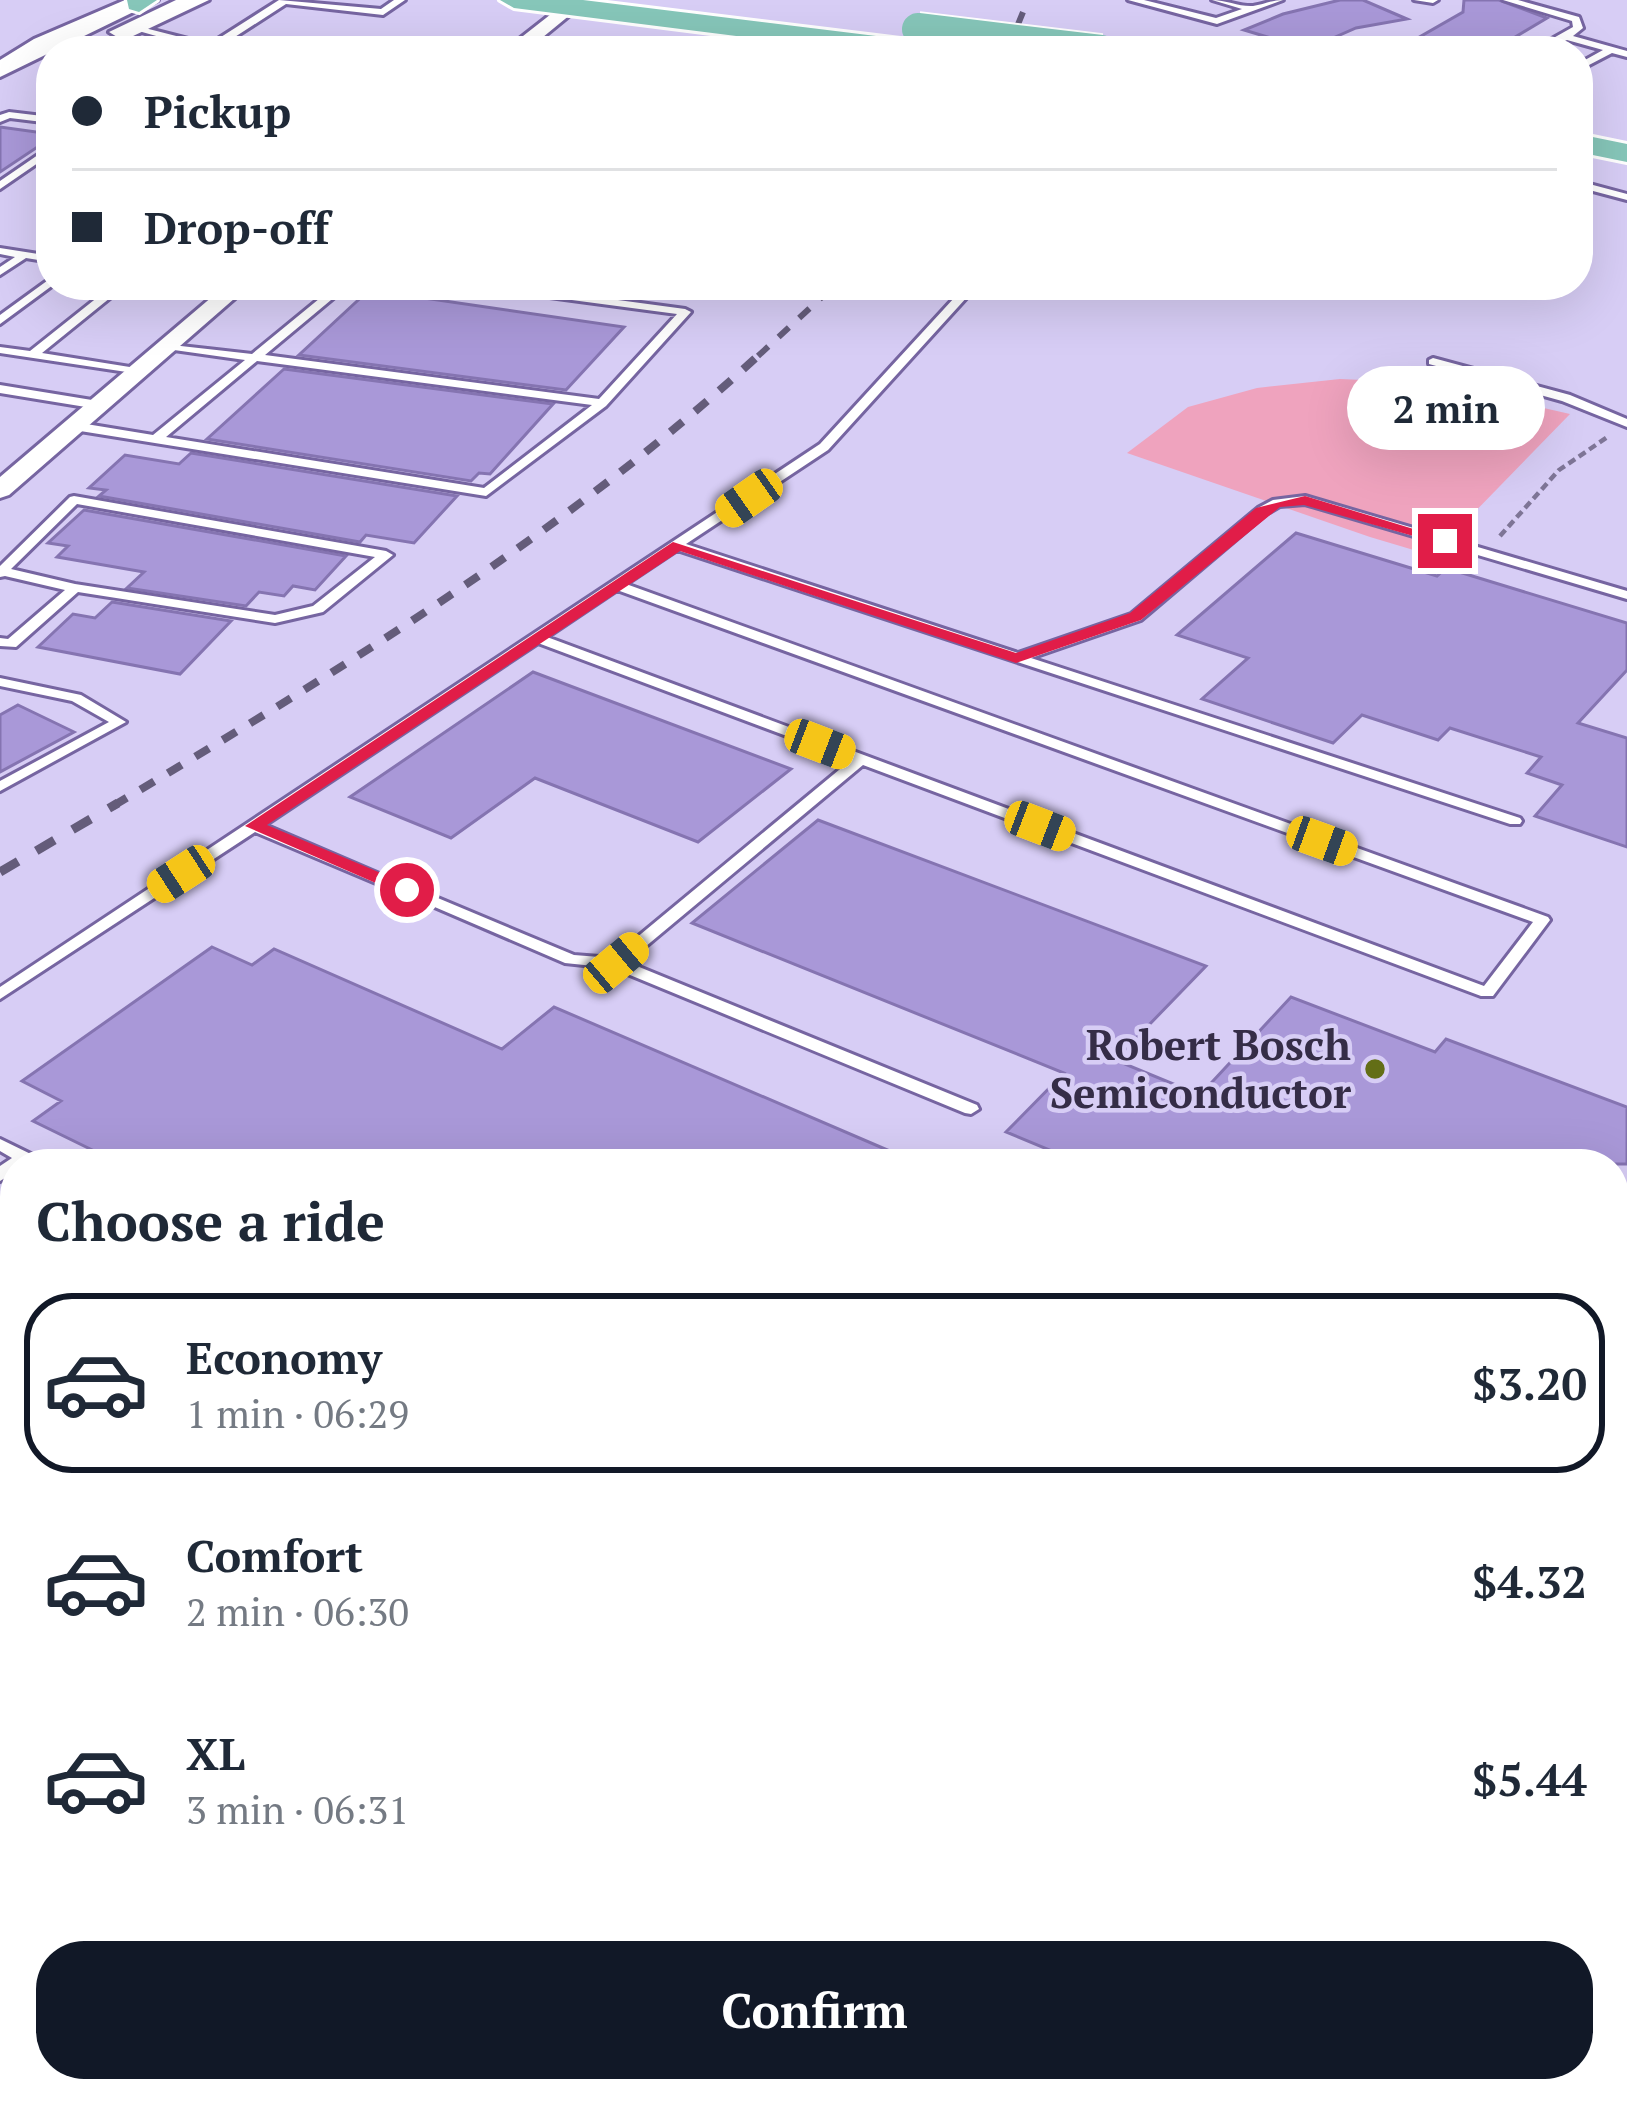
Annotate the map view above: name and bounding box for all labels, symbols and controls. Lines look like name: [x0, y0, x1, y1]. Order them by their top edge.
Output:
text: Pickup: [144, 81, 291, 141]
text: Drop-off: [144, 197, 330, 257]
callout: 2 min: [1346, 367, 1544, 451]
text: 2 min: [1393, 382, 1499, 434]
car: [709, 463, 789, 533]
route end: [1418, 514, 1472, 568]
car: [780, 714, 860, 774]
car: [1000, 796, 1080, 856]
car: [1282, 812, 1362, 870]
car: [141, 839, 221, 909]
route start: [380, 863, 434, 917]
car: [577, 926, 655, 1000]
place label: Robert Bosch Semiconductor: [1050, 1016, 1351, 1120]
marker: Robert Bosch Semiconductor: [1362, 1056, 1388, 1082]
text: Choose a ride: [36, 1185, 385, 1256]
text: Economy: [186, 1327, 382, 1387]
icon: car: [42, 1329, 150, 1437]
text: $3.20: [1472, 1353, 1587, 1413]
text: 1 min · 06:29: [186, 1387, 409, 1439]
text: Comfort: [186, 1525, 363, 1585]
icon: car: [42, 1527, 150, 1635]
text: $4.32: [1472, 1551, 1587, 1611]
text: 2 min · 06:30: [186, 1585, 409, 1637]
text: XL: [186, 1723, 245, 1783]
icon: car: [42, 1725, 150, 1833]
text: $5.44: [1472, 1749, 1587, 1809]
text: 3 min · 06:31: [186, 1783, 409, 1835]
button: Confirm: [36, 1941, 1593, 2079]

